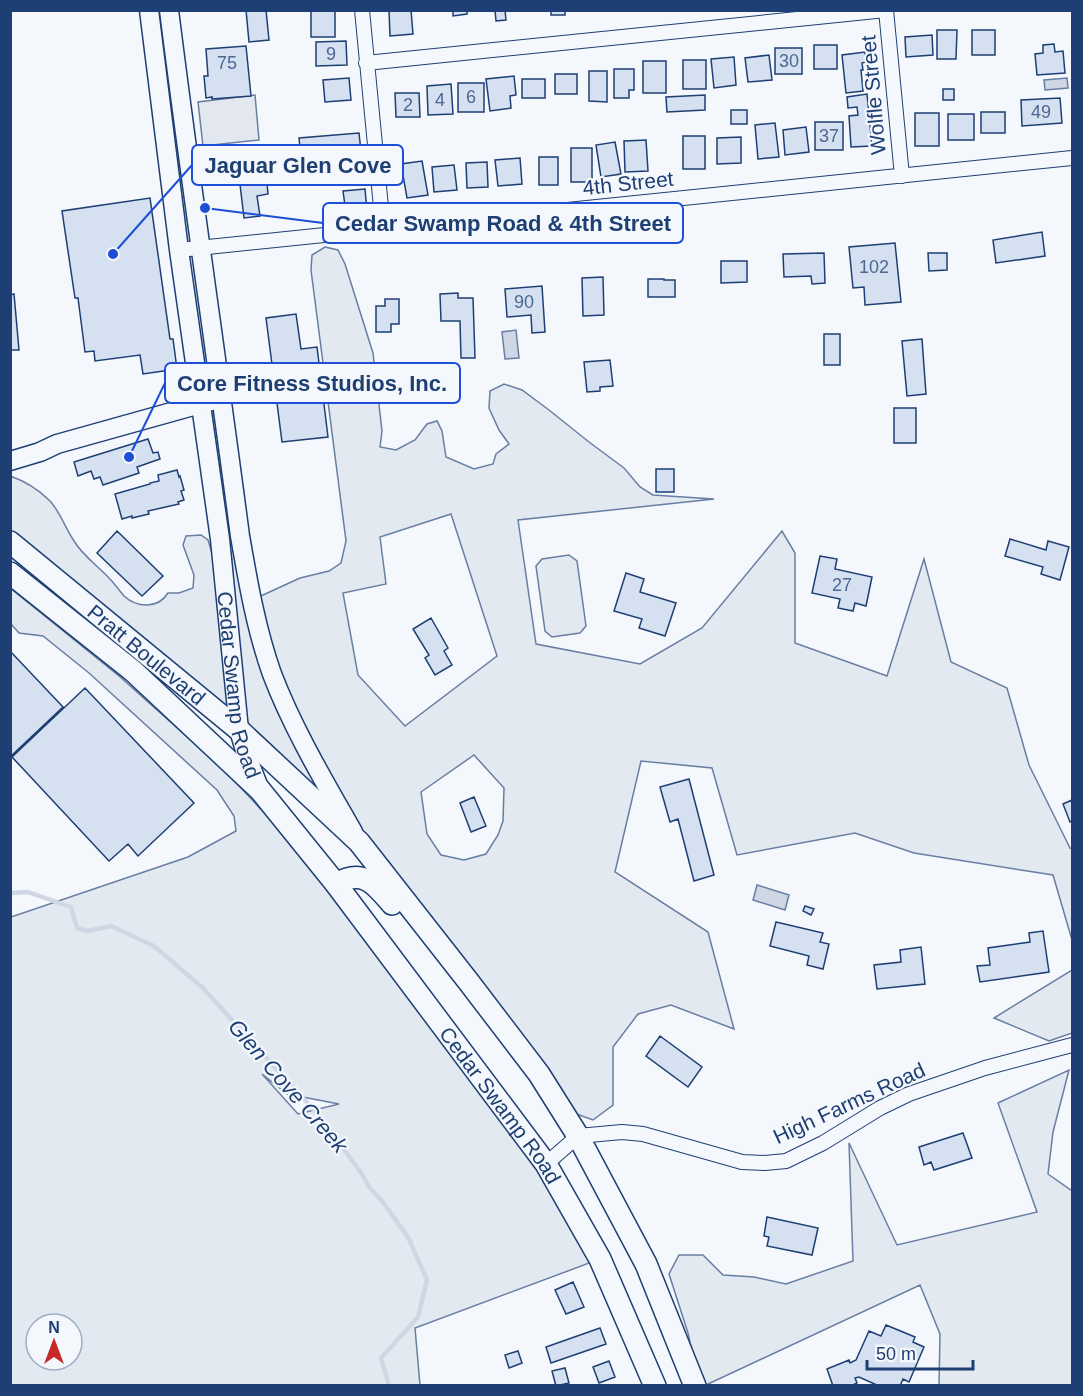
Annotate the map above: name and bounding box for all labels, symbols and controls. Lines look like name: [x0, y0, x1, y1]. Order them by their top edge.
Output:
street label: Wolfle Street: [856, 34, 890, 156]
house number: 9: [326, 44, 336, 64]
house number: 30: [779, 51, 799, 71]
house number: 75: [217, 53, 237, 73]
house number: 6: [466, 87, 476, 107]
house number: 4: [435, 90, 445, 110]
house number: 2: [403, 95, 413, 115]
house number: 49: [1031, 102, 1051, 122]
house number: 37: [819, 126, 839, 146]
callout: Jaguar Glen Cove: [192, 145, 403, 185]
text: Jaguar Glen Cove: [204, 153, 392, 178]
street label: 4th Street: [582, 167, 675, 199]
callout: Cedar Swamp Road & 4th Street: [323, 203, 683, 243]
text: Cedar Swamp Road & 4th Street: [335, 211, 672, 236]
house number: 102: [859, 257, 889, 277]
house number: 90: [514, 292, 534, 312]
callout: Core Fitness Studios, Inc.: [165, 363, 460, 403]
text: Core Fitness Studios, Inc.: [177, 371, 447, 396]
house number: 27: [832, 575, 852, 595]
street label: Cedar Swamp Road: [214, 590, 266, 781]
street label: Pratt Boulevard: [84, 599, 210, 709]
water label: Glen Cove Creek: [223, 1014, 353, 1159]
street label: Cedar Swamp Road: [436, 1022, 566, 1187]
street label: High Farms Road: [770, 1058, 928, 1148]
north arrow: [24, 1312, 84, 1372]
text: N: [48, 1319, 60, 1336]
scale bar: [867, 1333, 974, 1371]
text: 50 m: [876, 1344, 916, 1364]

